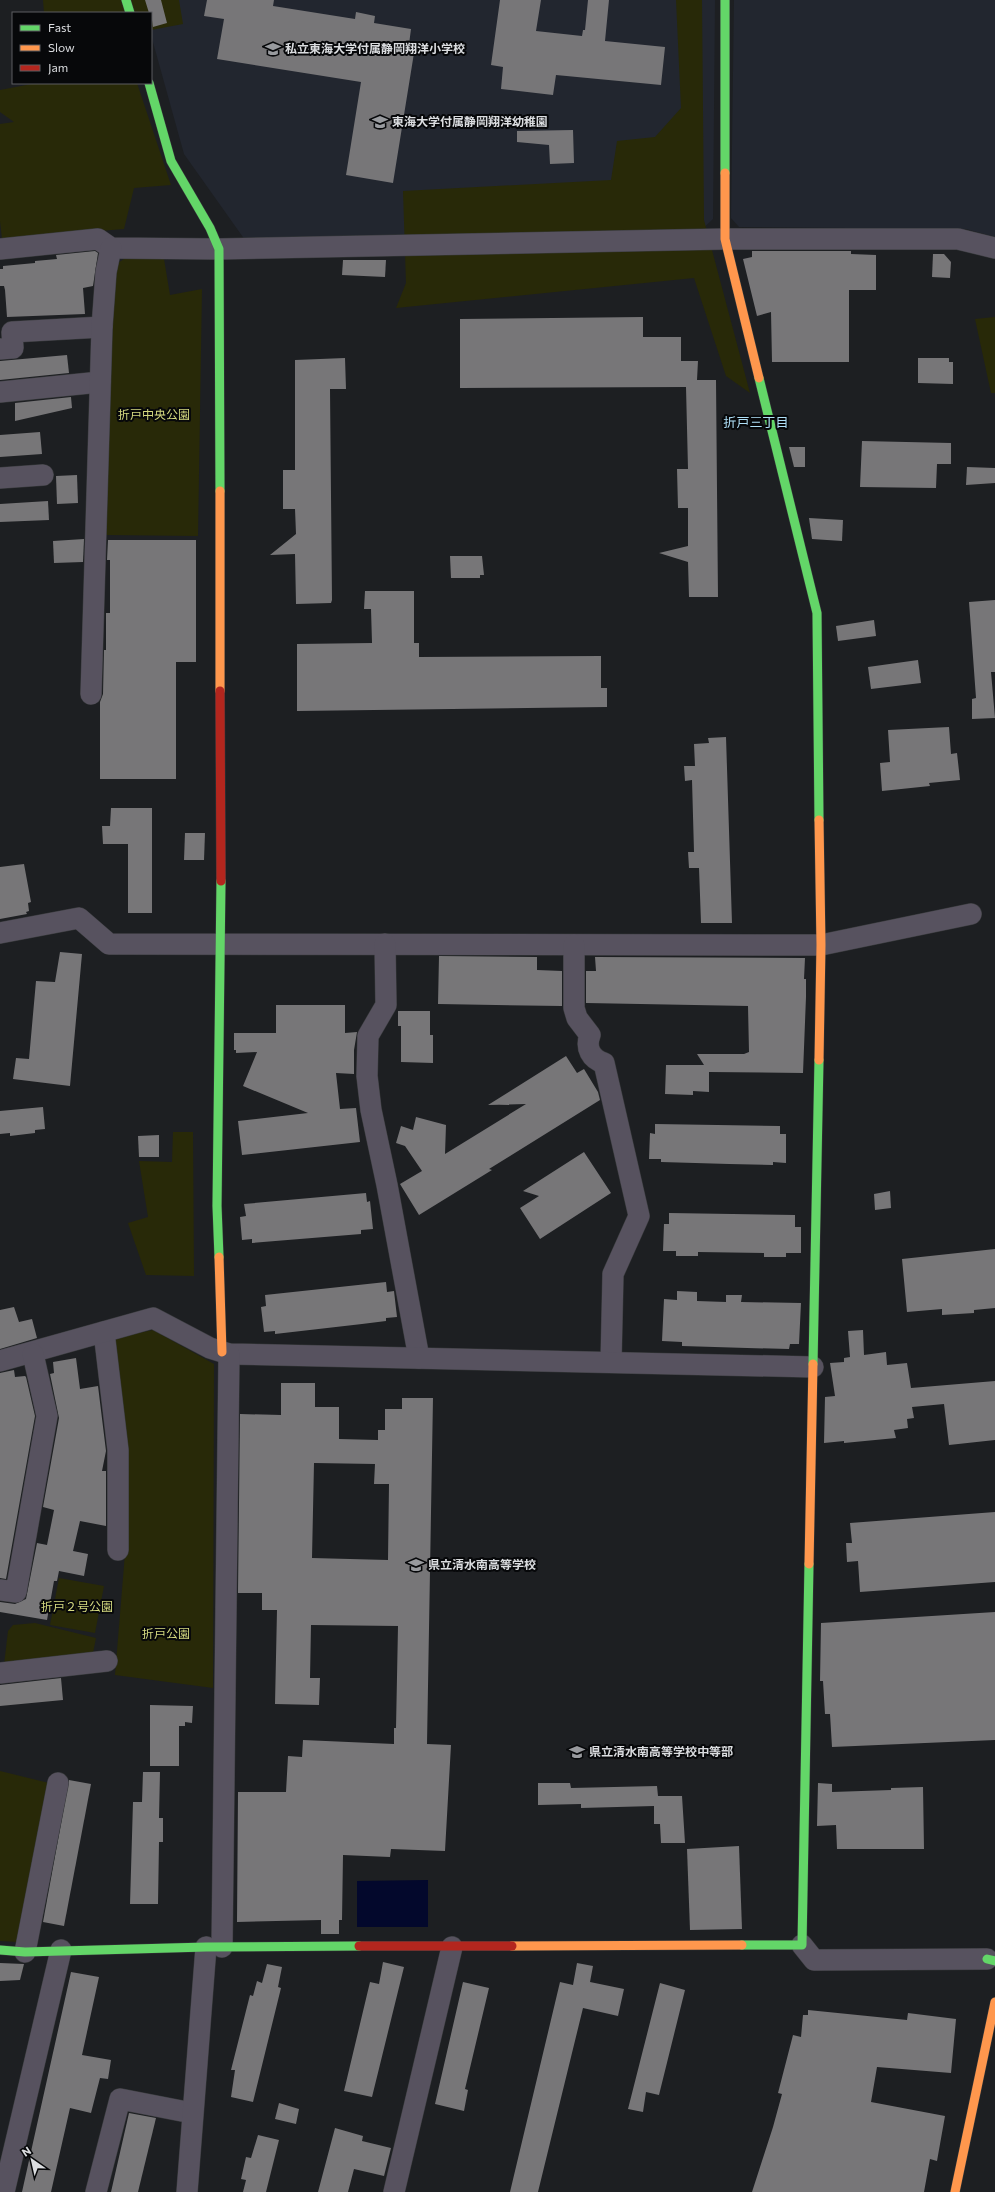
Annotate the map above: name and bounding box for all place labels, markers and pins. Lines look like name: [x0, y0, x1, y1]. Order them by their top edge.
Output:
school or university icon: 私立東海大学付属静岡翔洋小学校: [264, 40, 282, 58]
place label: 私立東海大学付属静岡翔洋小学校: [285, 41, 465, 55]
school or university icon: 東海大学付属静岡翔洋幼稚園: [371, 113, 389, 131]
place label: 東海大学付属静岡翔洋幼稚園: [392, 114, 548, 128]
school or university icon: 県立清水南高等学校: [407, 1556, 425, 1574]
place label: 県立清水南高等学校: [428, 1557, 536, 1571]
school or university icon: 県立清水南高等学校中等部: [568, 1743, 586, 1761]
place label: 県立清水南高等学校中等部: [589, 1744, 733, 1758]

